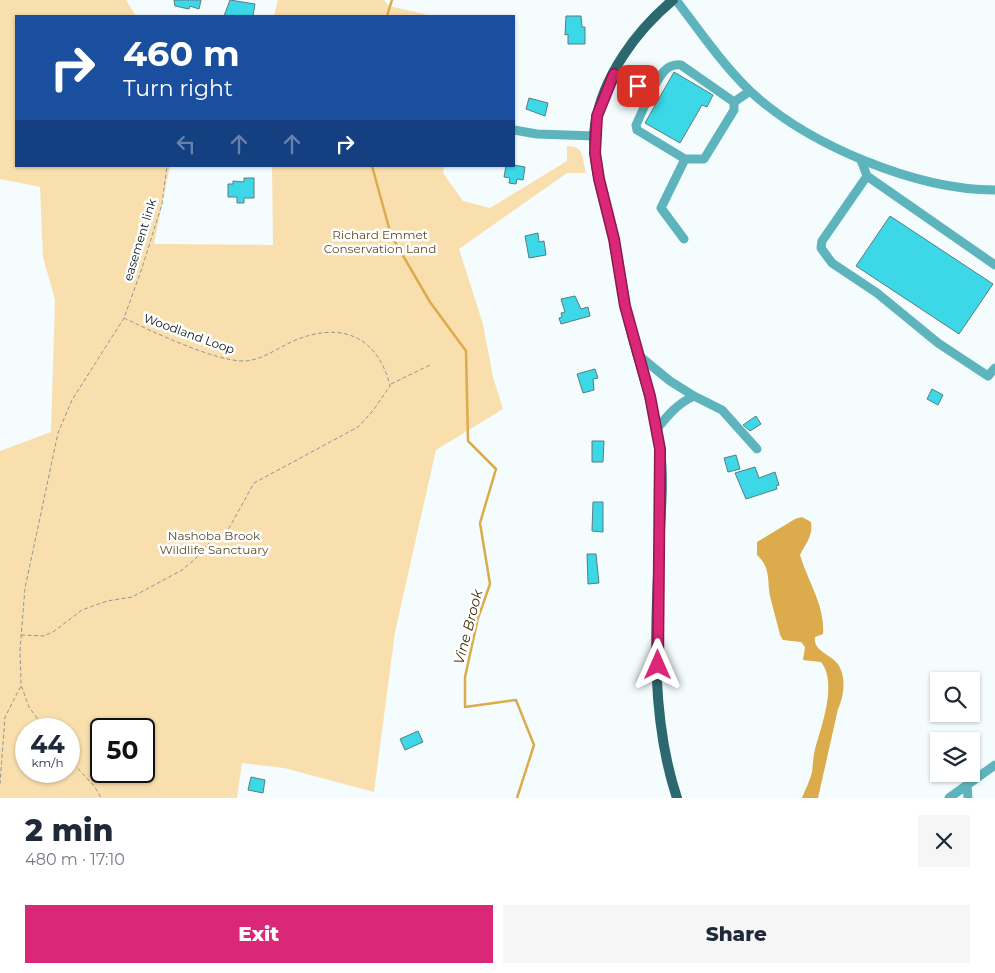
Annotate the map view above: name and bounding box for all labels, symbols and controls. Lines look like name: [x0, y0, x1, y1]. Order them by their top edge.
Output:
text: 460 m: [123, 32, 240, 75]
icon: right: [40, 35, 105, 100]
pin: [617, 65, 659, 107]
icon: arrive: [624, 72, 652, 100]
text: Turn right: [123, 75, 233, 102]
icon: left: [172, 130, 200, 158]
icon: ahead: [225, 130, 253, 158]
icon: ahead: [278, 130, 306, 158]
icon: right: [331, 130, 359, 158]
street label: easement link: [120, 196, 159, 283]
park label: Richard Emmet Conservation Land: [324, 227, 436, 256]
street label: Woodland Loop: [142, 310, 237, 357]
park label: Nashoba Brook Wildlife Sanctuary: [159, 528, 269, 557]
water label: Vine Brook: [449, 587, 487, 666]
position arrow: [631, 638, 683, 690]
map controls: [930, 672, 980, 782]
button: search: [930, 672, 980, 722]
speed limit sign: 50: [90, 718, 155, 783]
text: 44: [30, 729, 65, 759]
button: layers: [930, 732, 980, 782]
text: km/h: [31, 755, 64, 770]
text: 2 min: [25, 812, 113, 849]
button: close: [918, 815, 970, 867]
text: 480 m · 17:10: [25, 850, 125, 869]
button: Exit: [25, 905, 493, 963]
button: Share: [503, 905, 970, 963]

